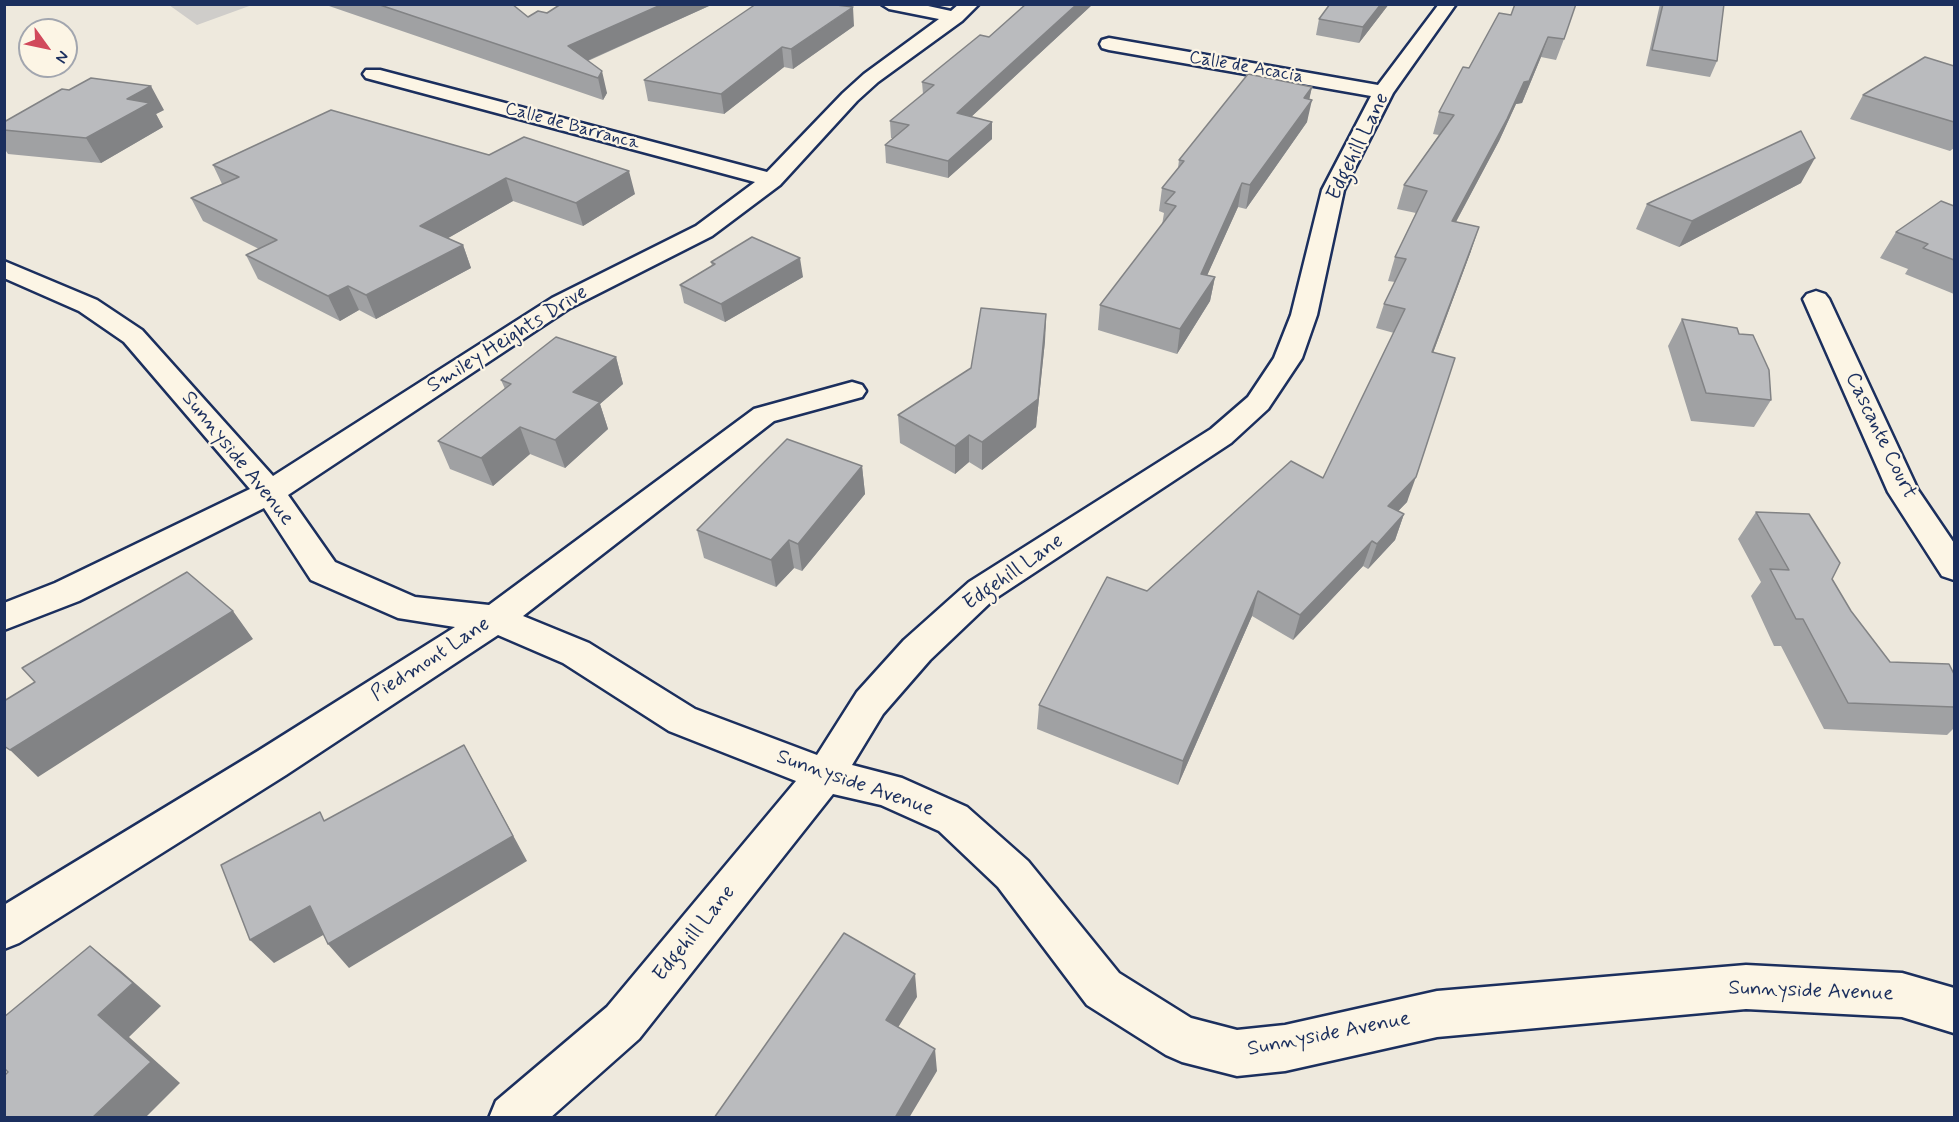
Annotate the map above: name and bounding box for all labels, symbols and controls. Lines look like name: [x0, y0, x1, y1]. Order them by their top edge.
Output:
north arrow: [18, 18, 78, 78]
text: N: [50, 47, 74, 67]
street label: Calle de Acacia: [1187, 47, 1305, 89]
street label: Edgehill Lane: [1322, 89, 1396, 205]
street label: Calle de Barranca: [502, 99, 642, 155]
street label: Smiley Heights Drive: [423, 280, 593, 400]
street label: Cascante Court: [1839, 369, 1921, 503]
street label: Sunnyside Avenue: [175, 387, 299, 531]
street label: Edgehill Lane: [959, 529, 1069, 617]
street label: Piedmont Lane: [367, 612, 495, 708]
street label: Sunnyside Avenue: [773, 745, 937, 823]
street label: Edgehill Lane: [649, 881, 741, 987]
street label: Sunnyside Avenue: [1728, 977, 1894, 1007]
street label: Sunnyside Avenue: [1246, 1007, 1412, 1063]

